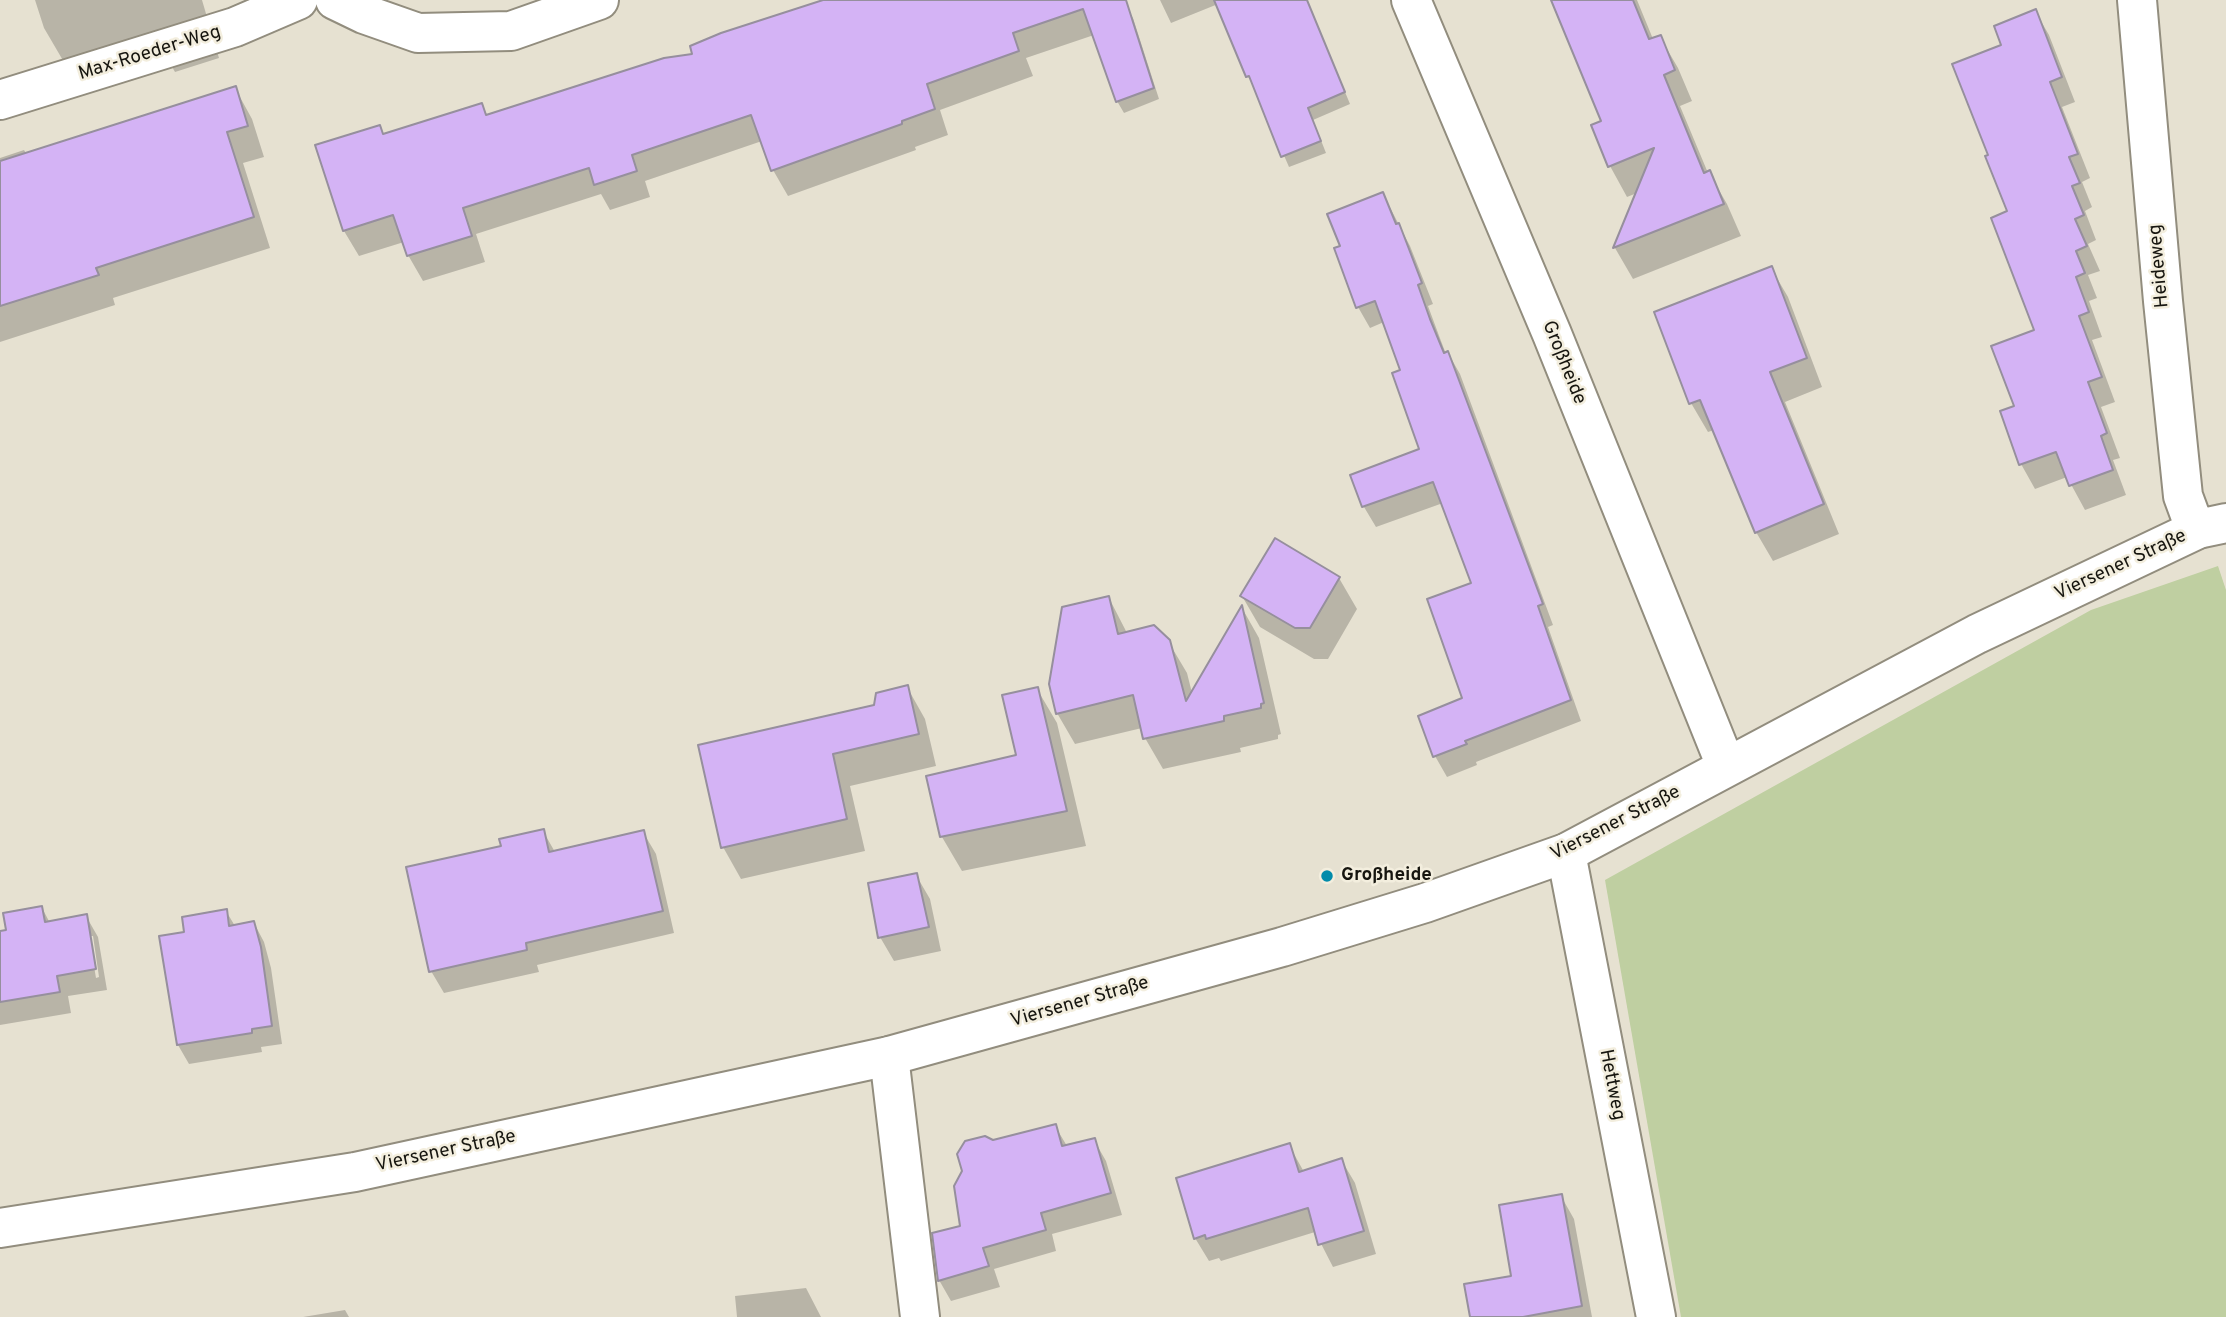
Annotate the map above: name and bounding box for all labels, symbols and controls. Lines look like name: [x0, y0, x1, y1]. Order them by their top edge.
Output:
street label: Max-Roeder-Weg: [76, 22, 224, 86]
street label: Heideweg: [2145, 223, 2175, 309]
street label: Großheide: [1536, 318, 1590, 408]
street label: Viersener Straße: [2052, 526, 2190, 606]
street label: Viersener Straße: [1547, 781, 1685, 867]
place label: Großheide: [1341, 865, 1432, 887]
marker: Großheide: [1319, 868, 1335, 884]
street label: Viersener Straße: [1008, 972, 1152, 1034]
street label: Hettweg: [1593, 1048, 1629, 1122]
street label: Viersener Straße: [374, 1126, 518, 1178]

